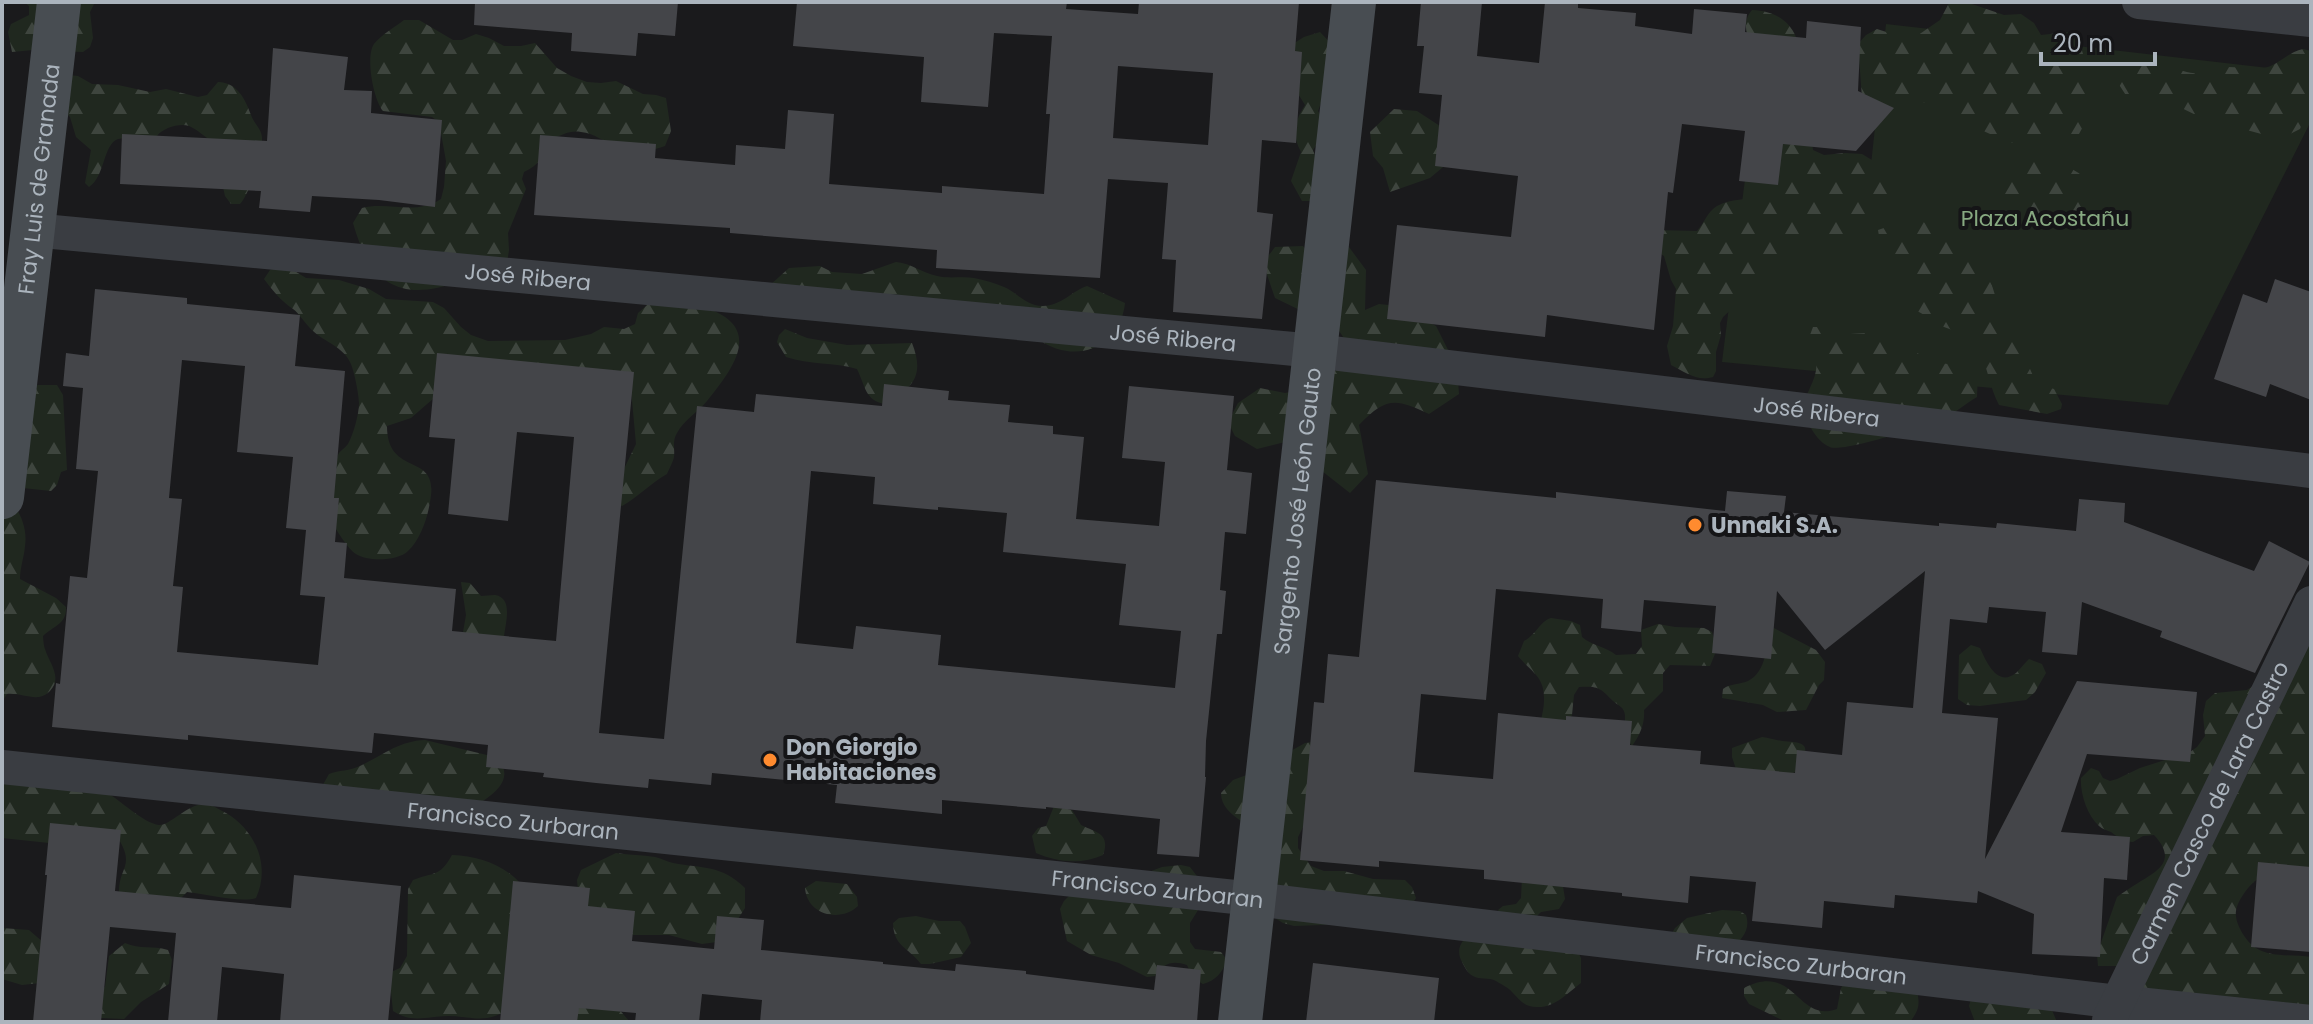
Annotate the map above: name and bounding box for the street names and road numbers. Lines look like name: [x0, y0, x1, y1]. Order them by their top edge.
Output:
street label: Fray Luis de Granada: [10, 62, 68, 296]
street label: José Ribera: [463, 256, 593, 299]
street label: José Ribera: [1108, 317, 1238, 360]
street label: Sargento José León Gauto: [1266, 366, 1329, 656]
street label: José Ribera: [1752, 389, 1882, 435]
street label: Carmen Casco de Lara Castro: [2123, 656, 2297, 970]
street label: Francisco Zurbaran: [406, 795, 621, 848]
street label: Francisco Zurbaran: [1050, 863, 1265, 916]
street label: Francisco Zurbaran: [1694, 937, 1909, 993]

